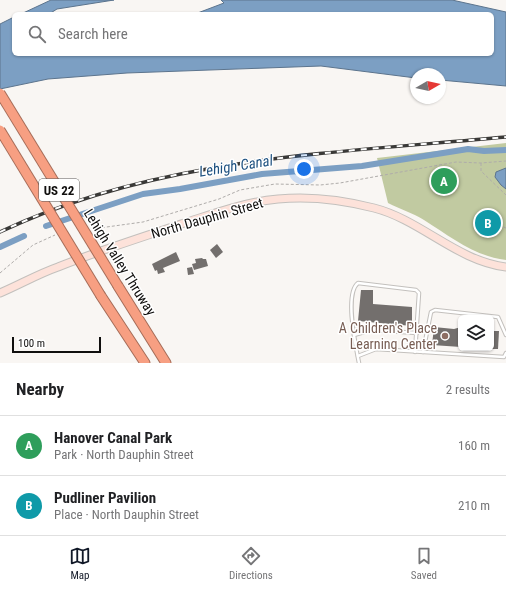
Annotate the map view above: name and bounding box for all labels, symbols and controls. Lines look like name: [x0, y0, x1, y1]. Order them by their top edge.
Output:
search box: [12, 12, 494, 56]
icon: search: [26, 23, 48, 45]
text: Search here: [58, 25, 128, 43]
north arrow: [410, 68, 446, 104]
water label: Lehigh Canal: [198, 151, 275, 181]
your location: [294, 159, 314, 179]
pin: A: [431, 166, 457, 196]
road number: US 22: [39, 179, 79, 201]
street label: North Dauphin Street: [149, 194, 265, 242]
street label: Lehigh Valley Thruway: [81, 206, 159, 318]
pin: B: [475, 208, 501, 238]
map controls: [458, 315, 494, 351]
button: layers: [458, 315, 494, 351]
place label: A Children's Place Learning Center: [339, 320, 437, 352]
marker: A Children's Place Learning Center: [440, 331, 450, 341]
scale bar: [12, 335, 101, 354]
text: 100 m: [18, 337, 45, 350]
text: Nearby: [16, 379, 64, 399]
text: 2 results: [446, 382, 490, 397]
text: Hanover Canal Park: [54, 429, 172, 447]
text: A: [25, 438, 33, 453]
text: 160 m: [458, 438, 490, 453]
text: Park · North Dauphin Street: [54, 447, 194, 462]
text: Pudliner Pavilion: [54, 489, 156, 507]
text: B: [25, 498, 33, 513]
text: 210 m: [458, 498, 490, 513]
text: Place · North Dauphin Street: [54, 507, 199, 522]
tab: Map: [69, 545, 91, 582]
tab: Directions: [229, 545, 273, 582]
tab: Saved: [411, 545, 437, 582]

